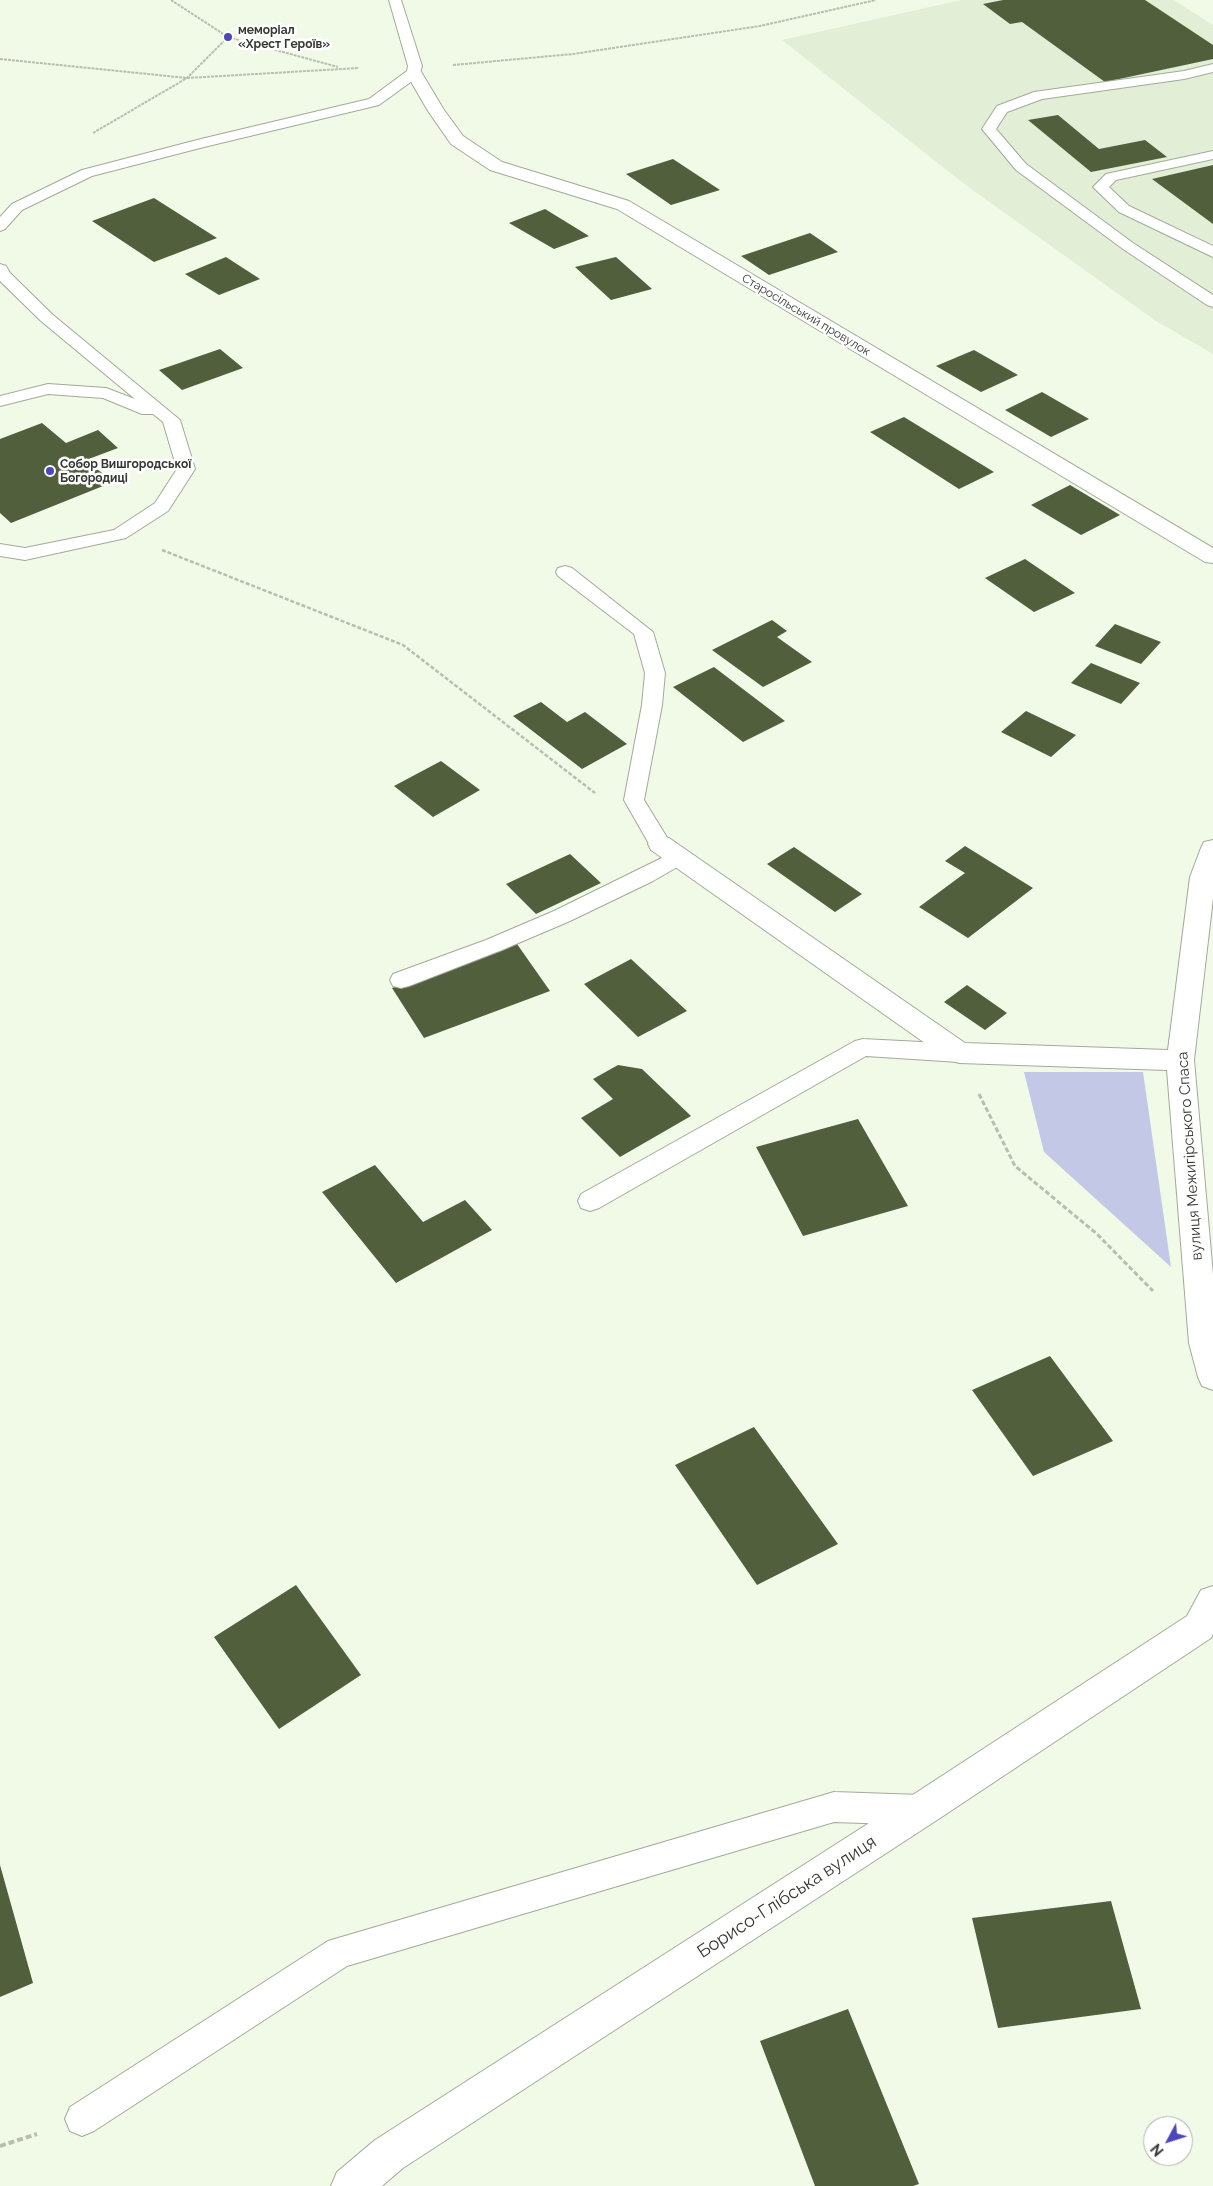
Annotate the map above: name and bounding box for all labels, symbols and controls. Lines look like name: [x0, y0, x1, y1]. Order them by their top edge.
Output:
place label: меморіал «Хрест Героїв»: [238, 23, 330, 51]
marker: меморіал «Хрест Героїв»: [222, 31, 234, 43]
street label: Старосільський провулок: [739, 271, 873, 359]
place label: Собор Вишгородської Богородиці: [60, 457, 191, 485]
marker: Собор Вишгородської Богородиці: [44, 465, 56, 477]
street label: вулиця Межигірського Спаса: [1174, 1051, 1206, 1261]
street label: Борисо-Глібська вулиця: [693, 1831, 881, 1963]
north arrow: [1143, 2116, 1193, 2166]
text: N: [1148, 2141, 1167, 2159]

